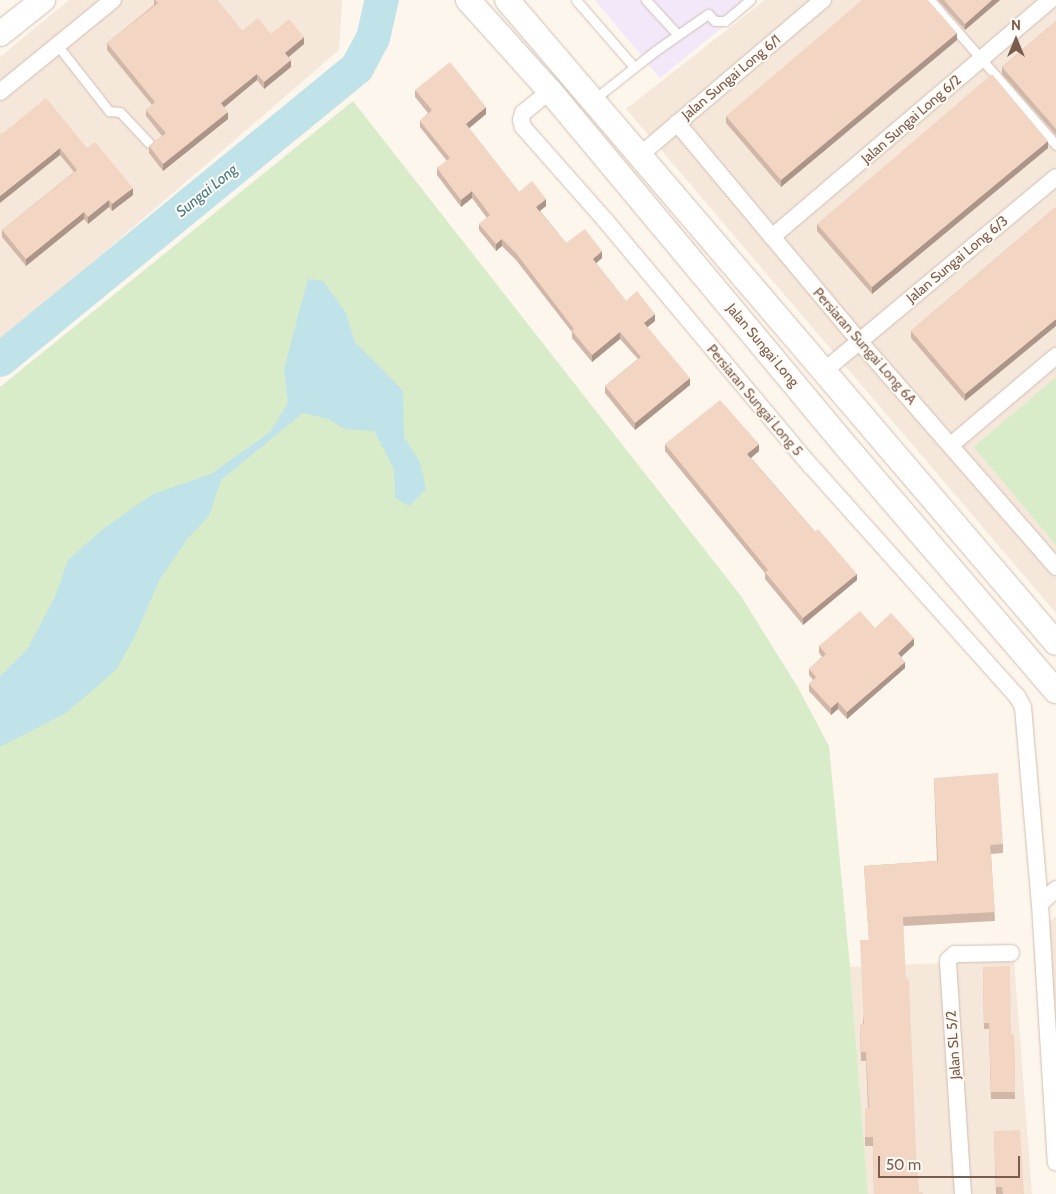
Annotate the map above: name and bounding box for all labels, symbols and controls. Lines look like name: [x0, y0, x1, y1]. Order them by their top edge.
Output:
north arrow: [991, 15, 1041, 65]
text: N: [1011, 16, 1021, 34]
street label: Jalan Sungai Long 6/1: [678, 31, 784, 123]
street label: Jalan Sungai Long 6/2: [858, 71, 964, 167]
water label: Sungai Long: [173, 161, 241, 221]
street label: Jalan Sungai Long 6/3: [903, 212, 1011, 306]
street label: Persiaran Sungai Long 6A: [810, 284, 920, 408]
street label: Jalan Sungai Long: [723, 300, 803, 390]
street label: Persiaran Sungai Long 5: [704, 341, 806, 459]
street label: Jalan SL 5/2: [942, 1010, 964, 1080]
scale bar: [881, 1146, 1024, 1178]
text: 50 m: [886, 1156, 921, 1174]

